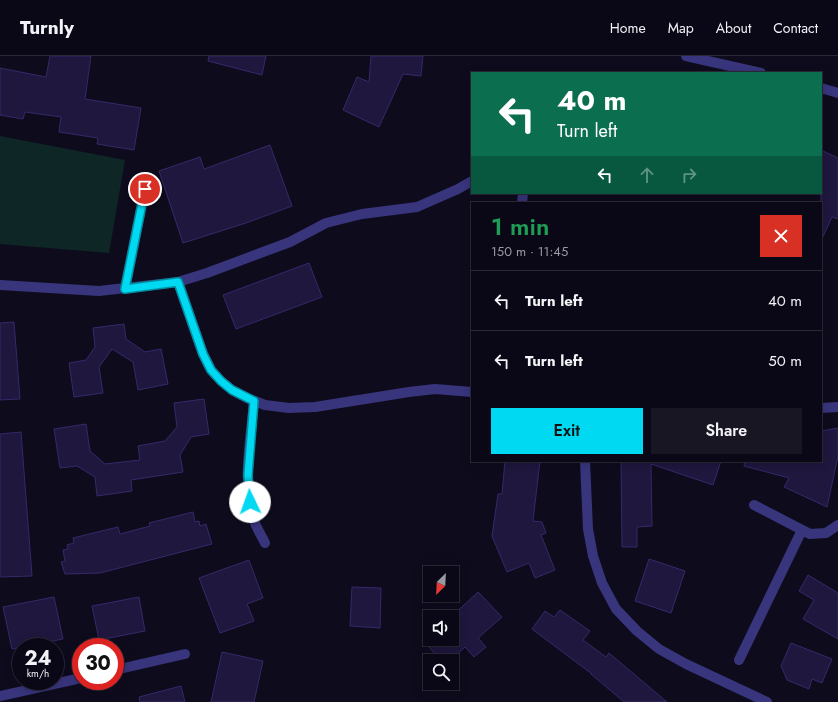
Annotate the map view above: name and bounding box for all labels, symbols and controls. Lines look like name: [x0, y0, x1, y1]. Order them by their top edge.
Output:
text: Turnly: [20, 14, 74, 41]
text: Home: [610, 18, 646, 38]
text: Map: [668, 18, 694, 38]
text: About: [716, 18, 751, 38]
text: Contact: [773, 18, 818, 38]
text: 40 m: [557, 80, 626, 121]
icon: left: [491, 88, 543, 140]
text: Turn left: [557, 118, 617, 144]
icon: left: [594, 164, 616, 186]
icon: ahead: [636, 164, 658, 186]
icon: right: [678, 164, 700, 186]
pin: [128, 172, 162, 206]
icon: arrive: [134, 178, 156, 200]
text: 1 min: [491, 209, 549, 244]
button: close: [760, 215, 802, 257]
text: 150 m · 11:45: [491, 242, 568, 261]
icon: left: [491, 290, 513, 312]
text: Turn left: [525, 290, 583, 312]
text: 40 m: [768, 290, 802, 312]
icon: left: [491, 350, 513, 372]
text: Turn left: [525, 350, 583, 372]
text: 50 m: [768, 350, 802, 372]
button: Exit: [491, 408, 643, 454]
button: Share: [651, 408, 802, 454]
position arrow: [229, 481, 271, 523]
north arrow: [423, 566, 459, 602]
map controls: [423, 566, 459, 690]
button: sound: [423, 610, 459, 646]
speed limit sign: 30: [72, 638, 124, 690]
text: 24: [24, 644, 52, 673]
button: search: [423, 654, 459, 690]
text: km/h: [27, 666, 49, 681]

